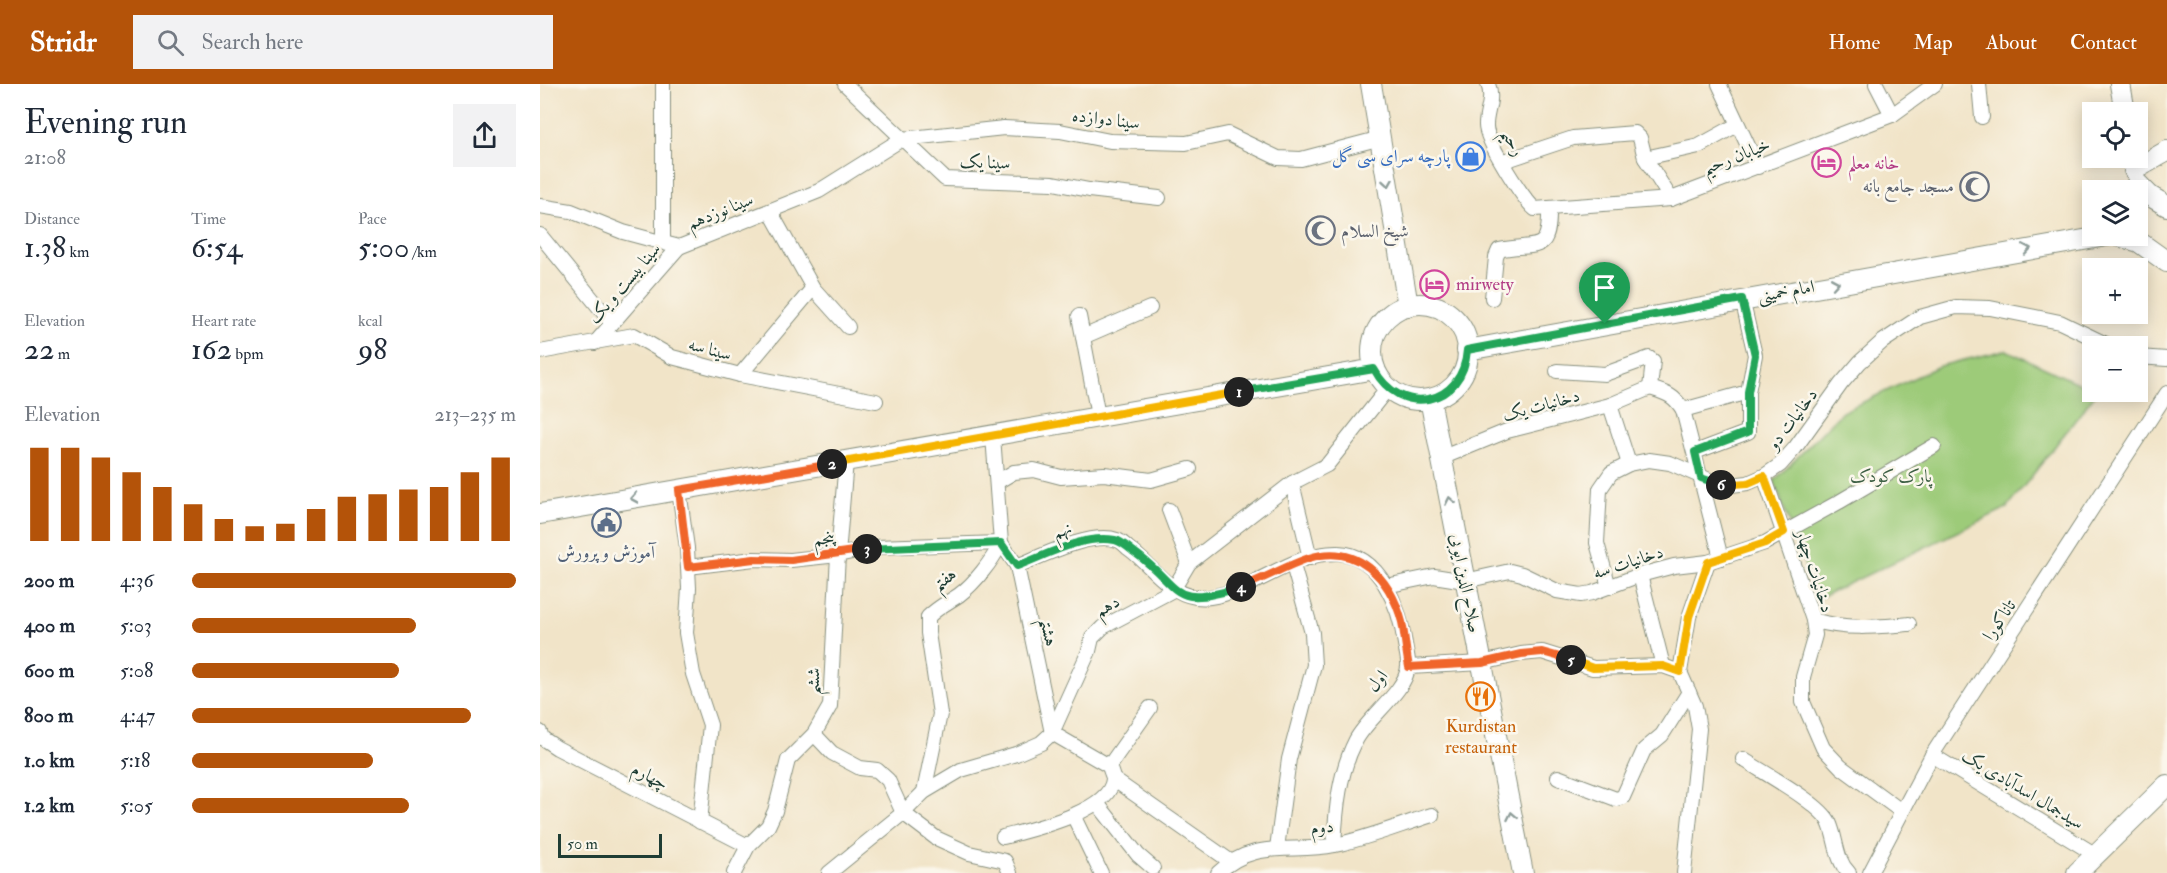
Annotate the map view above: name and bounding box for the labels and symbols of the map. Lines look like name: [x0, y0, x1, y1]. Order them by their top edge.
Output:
street label: سینا دوازده: [1071, 104, 1141, 135]
street label: رحیم: [1490, 124, 1530, 163]
street label: خیابان رحیم: [1699, 133, 1776, 186]
shop icon: پارچه سرای سی گل: [1455, 140, 1487, 172]
place label: پارچه سرای سی گل: [1332, 145, 1452, 169]
hotel icon: خانه معلم: [1811, 147, 1843, 179]
street label: سینا یک: [959, 150, 1011, 175]
place label: خانه معلم: [1848, 152, 1899, 181]
mosque icon: مسجد جامع بانه: [1959, 170, 1991, 202]
place label: مسجد جامع بانه: [1862, 175, 1954, 202]
one-way arrow: [1382, 178, 1394, 188]
street label: سینا نوزدهم: [684, 188, 759, 240]
mosque icon: شیخ السلام: [1304, 215, 1336, 247]
place label: شیخ السلام: [1341, 220, 1409, 247]
street label: سینا بیست و یک: [583, 238, 666, 329]
one-way arrow: [2022, 243, 2032, 256]
pin: [1579, 262, 1630, 324]
hotel icon: mirwety: [1419, 268, 1451, 300]
place label: mirwety: [1456, 273, 1515, 296]
street label: امام خمینی: [1756, 275, 1817, 312]
one-way arrow: [1830, 277, 1839, 289]
street label: سینا سه: [686, 333, 734, 366]
pin: 1: [1224, 377, 1254, 407]
street label: دخانیات یک: [1500, 384, 1582, 427]
street label: دخانیات دو: [1761, 384, 1823, 456]
pin: 2: [817, 449, 847, 479]
park label: پارک کودک: [1850, 465, 1933, 489]
pin: 6: [1706, 470, 1736, 500]
one-way arrow: [630, 491, 640, 504]
one-way arrow: [1444, 496, 1457, 506]
public building icon: آموزش و پرورش: [590, 507, 622, 539]
street label: نهم: [1049, 516, 1077, 549]
street label: دخانیات چهار: [1790, 525, 1839, 615]
street label: پنجم: [812, 526, 838, 556]
street label: صلاح الدین ایوبی: [1441, 531, 1486, 635]
pin: 3: [852, 534, 882, 564]
street label: دخانیات سه: [1590, 540, 1666, 585]
place label: آموزش و پرورش: [557, 541, 657, 564]
street label: هفتم: [927, 563, 965, 601]
pin: 4: [1226, 572, 1256, 602]
street label: دهم: [1090, 590, 1127, 627]
street label: تاناکورا: [1978, 595, 2022, 645]
street label: هشتم: [1028, 616, 1063, 650]
pin: 5: [1556, 645, 1586, 675]
street label: اول: [1362, 666, 1393, 697]
street label: ششم: [801, 667, 832, 696]
restaurant icon: Kurdistan restaurant: [1465, 681, 1497, 713]
place label: Kurdistan restaurant: [1445, 715, 1517, 759]
street label: سیدجمال اسدآبادی یک: [1957, 744, 2088, 835]
street label: چهارم: [626, 758, 672, 799]
one-way arrow: [1506, 811, 1519, 821]
street label: دوم: [1309, 815, 1335, 844]
scale bar: [558, 831, 662, 858]

